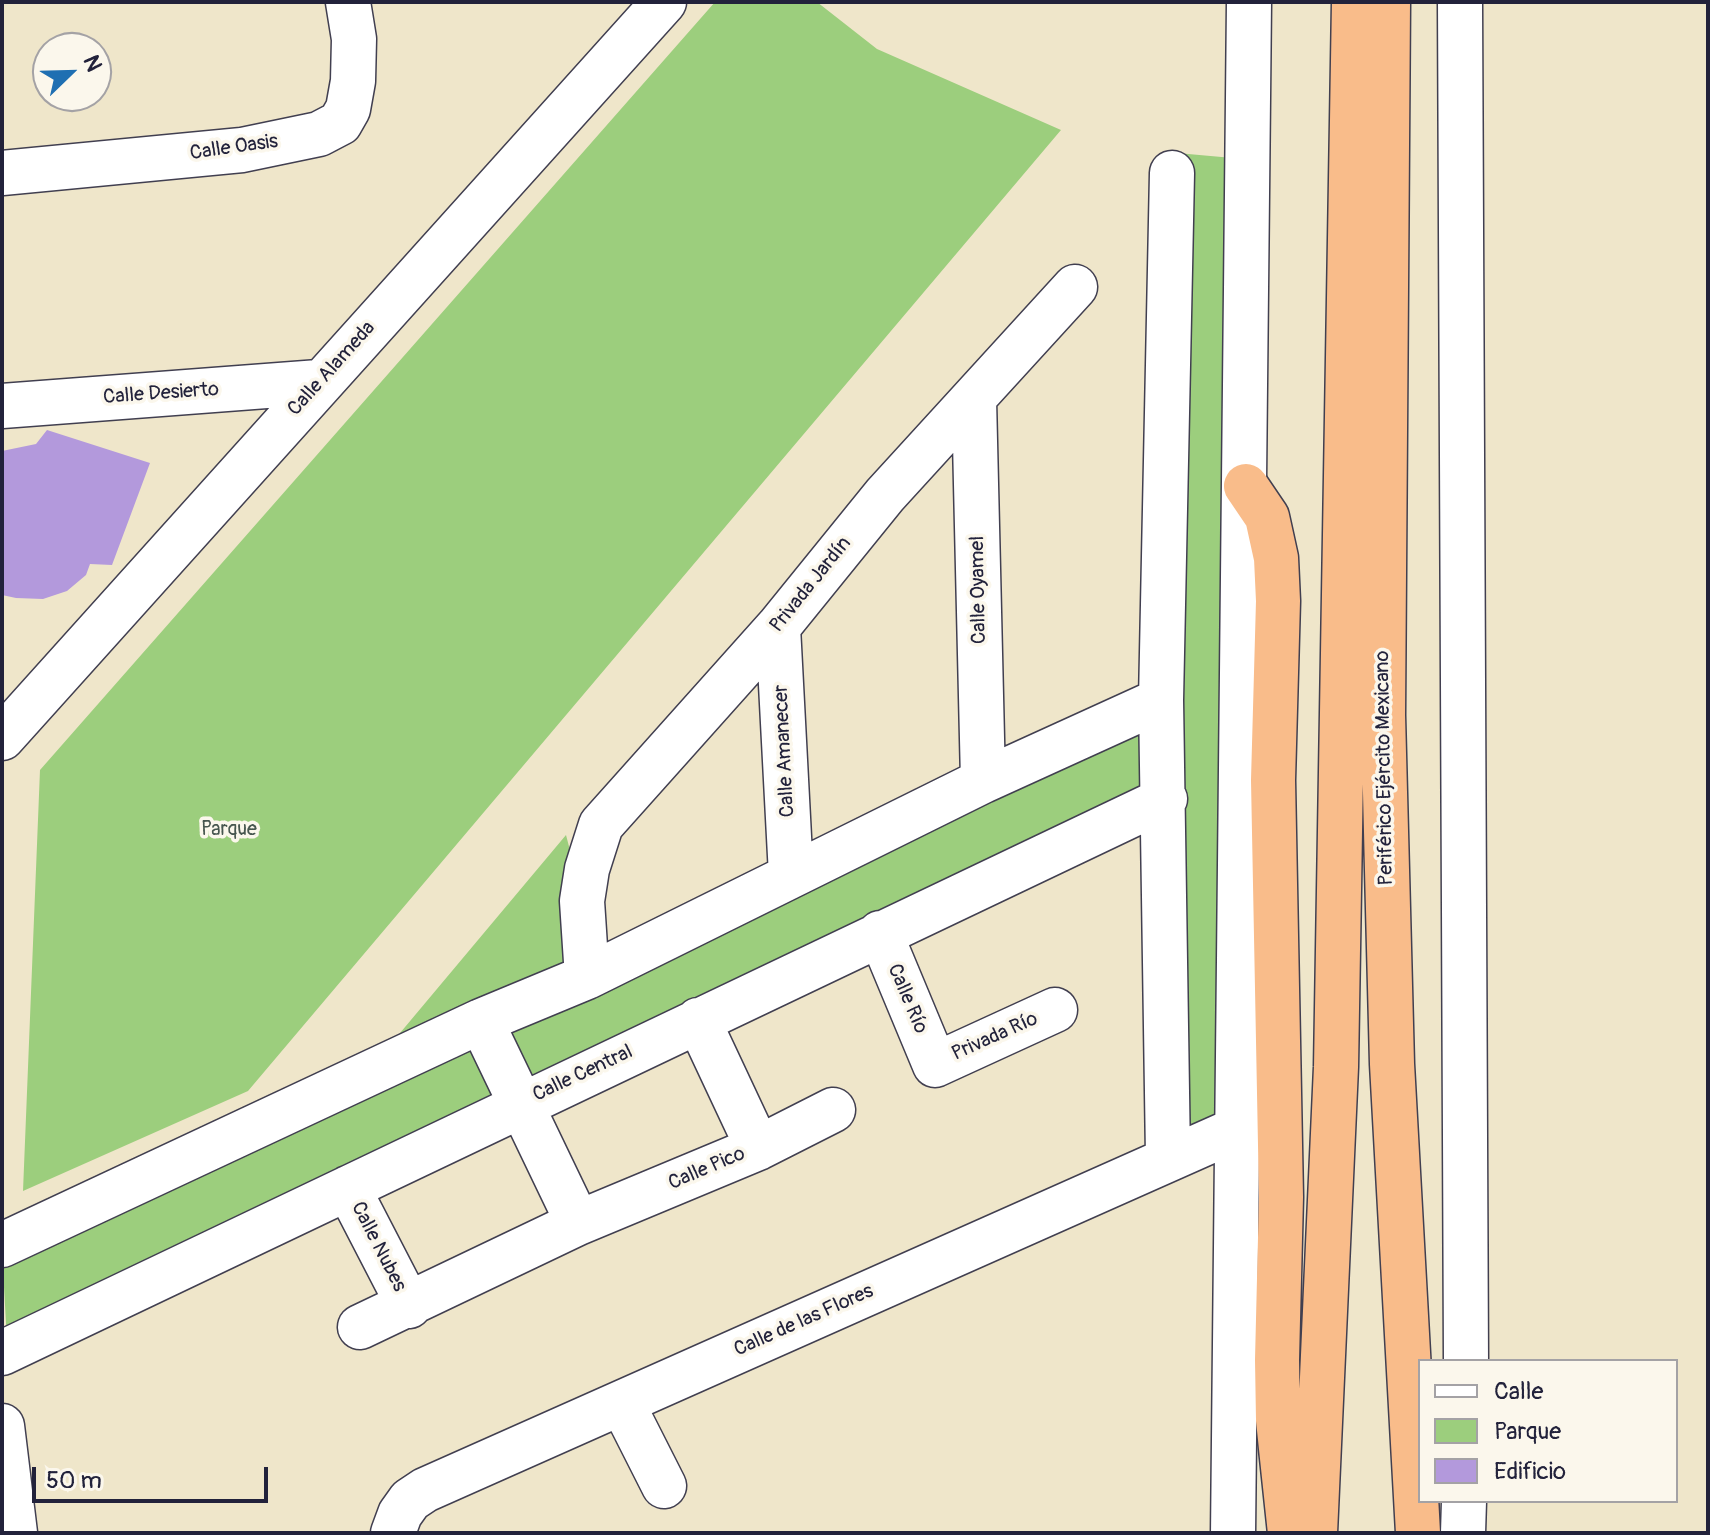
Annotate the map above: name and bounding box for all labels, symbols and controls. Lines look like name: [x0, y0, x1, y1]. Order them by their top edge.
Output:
north arrow: [32, 32, 112, 112]
text: N: [76, 51, 108, 76]
street label: Calle Oasis: [188, 130, 280, 166]
street label: Calle Alameda: [283, 317, 381, 421]
street label: Calle Desierto: [102, 378, 220, 410]
street label: Privada Jardín: [765, 532, 857, 638]
street label: Calle Oyamel: [966, 536, 992, 644]
street label: Periférico Ejército Mexicano: [1371, 650, 1399, 886]
street label: Calle Amanecer: [770, 684, 800, 818]
park label: Parque: [201, 818, 257, 842]
street label: Calle Río: [882, 961, 932, 1037]
street label: Privada Río: [948, 1007, 1042, 1067]
street label: Calle Central: [529, 1040, 637, 1108]
street label: Calle Pico: [665, 1142, 749, 1196]
street label: Calle Nubes: [345, 1198, 411, 1296]
street label: Calle de las Flores: [731, 1280, 877, 1362]
legend: [1418, 1359, 1678, 1503]
text: Calle: [1494, 1377, 1543, 1406]
text: Parque: [1494, 1417, 1561, 1446]
scale bar: [36, 1451, 272, 1501]
text: Edificio: [1494, 1457, 1566, 1486]
text: 50 m: [46, 1466, 102, 1495]

